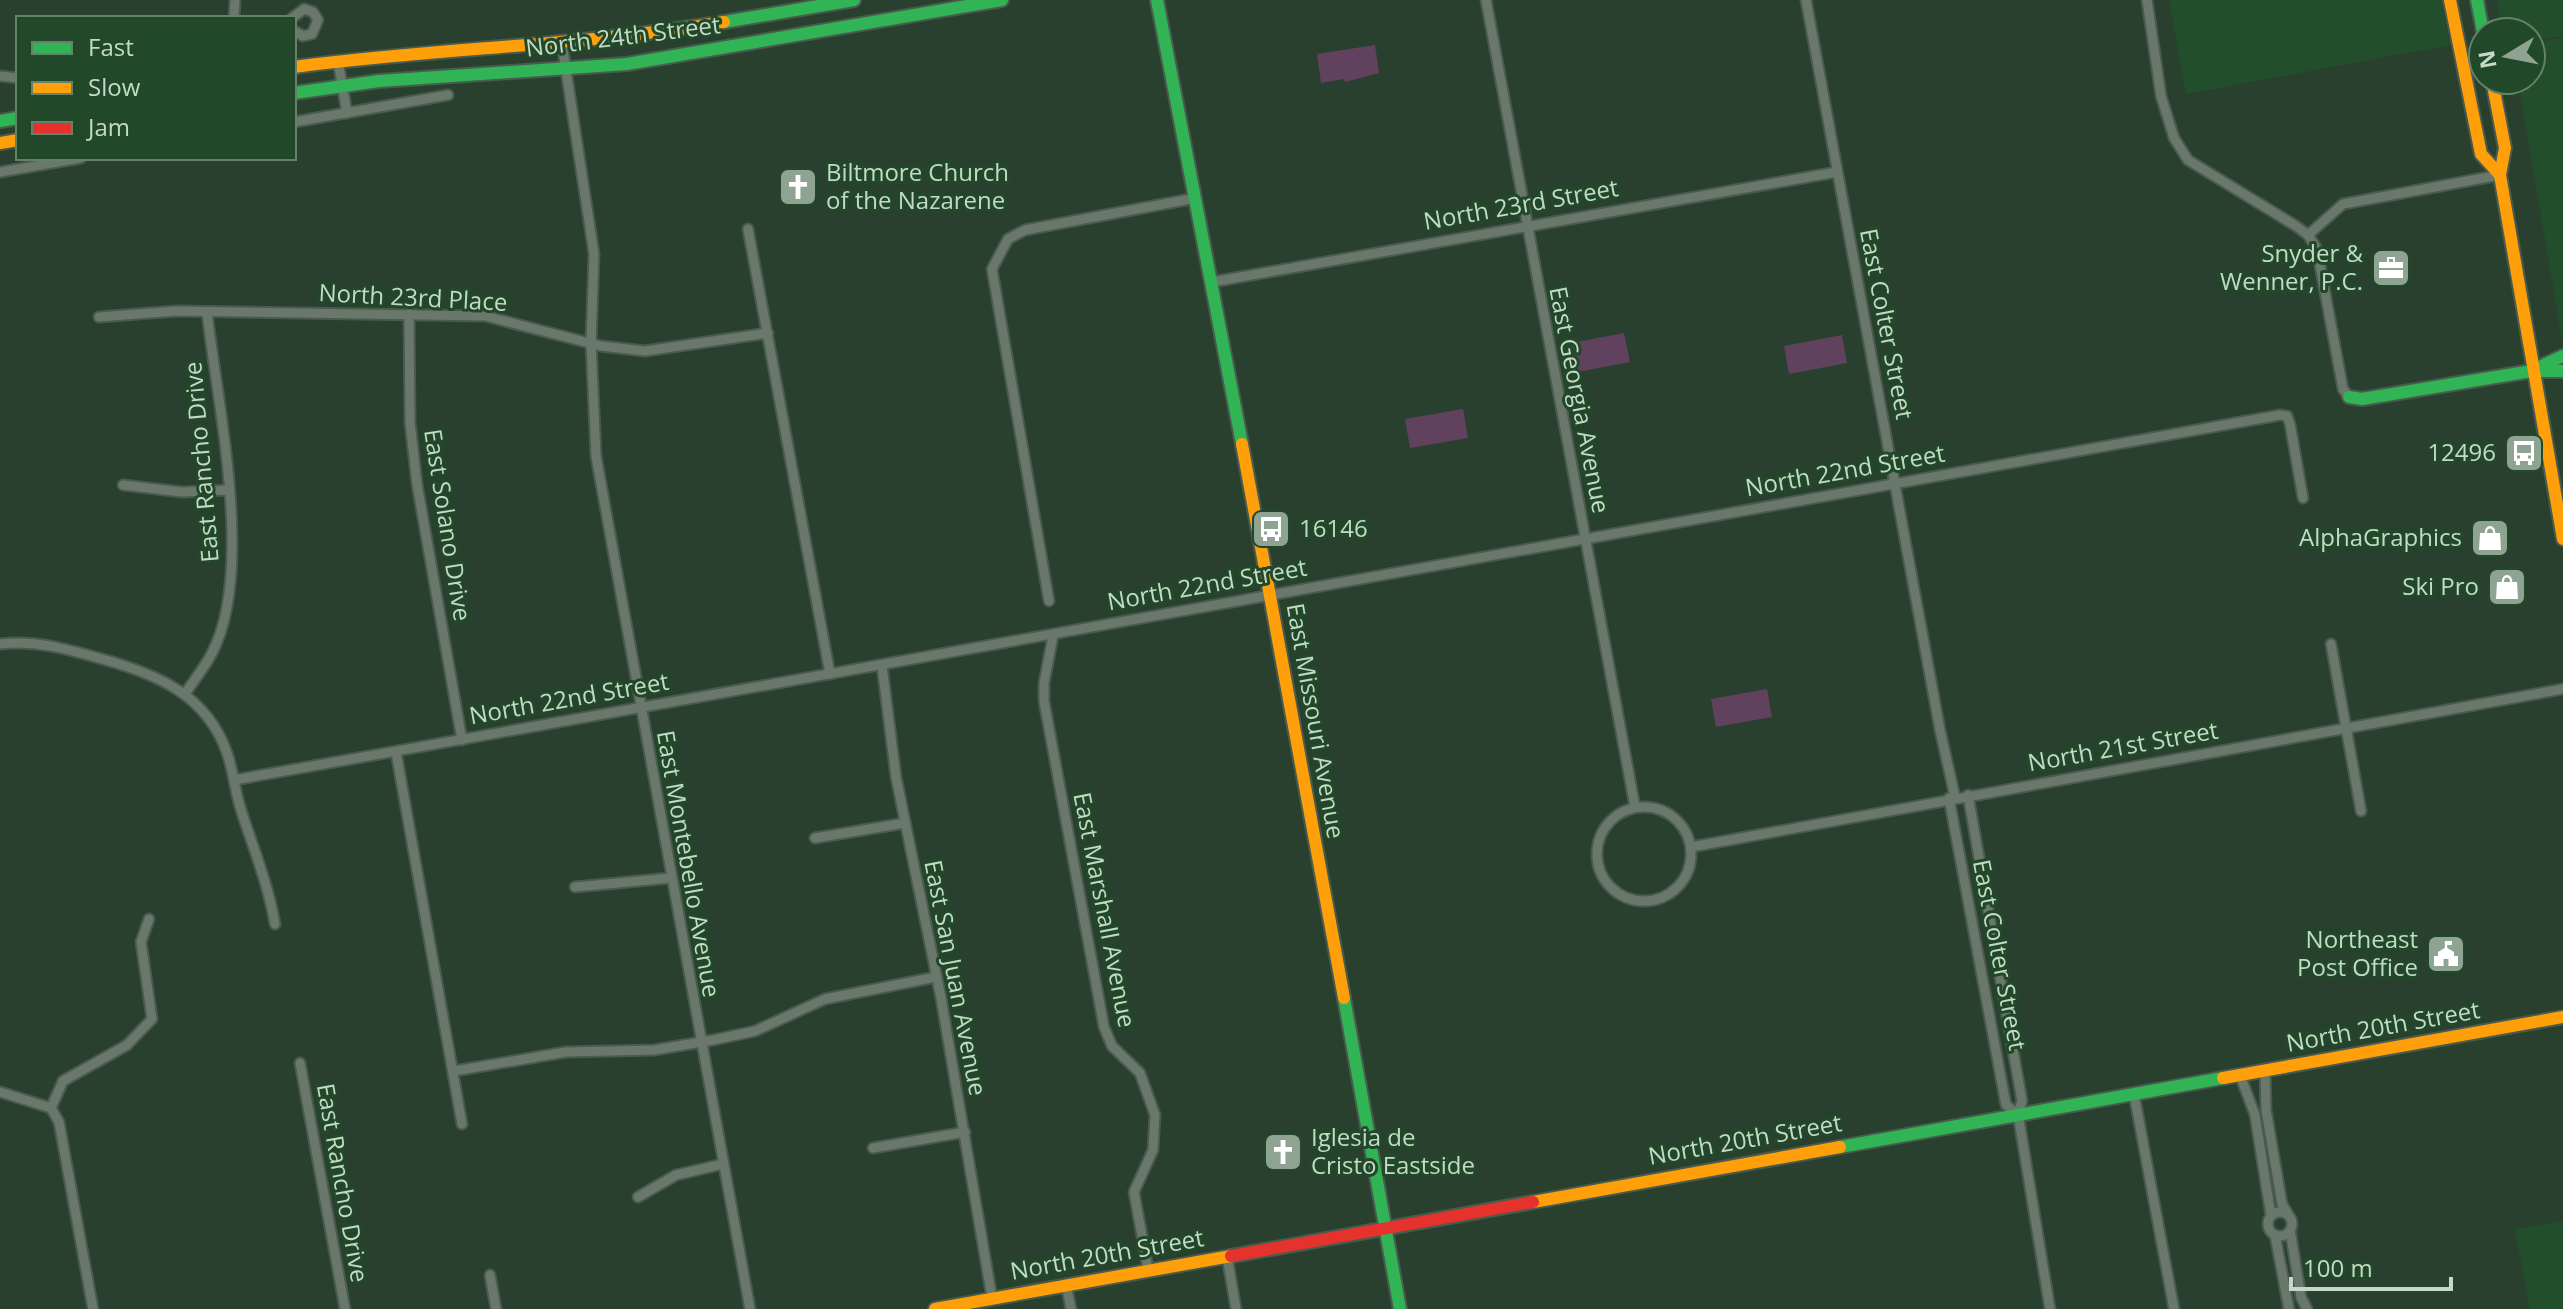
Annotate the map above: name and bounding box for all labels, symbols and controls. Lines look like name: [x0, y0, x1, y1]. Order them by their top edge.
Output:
street label: North 24th Street: [524, 7, 722, 64]
legend: [16, 16, 296, 160]
north arrow: [2467, 16, 2547, 96]
text: Fast: [88, 30, 134, 63]
text: N: [2470, 48, 2503, 71]
text: Slow: [88, 70, 141, 103]
text: Jam: [86, 110, 130, 143]
place label: Biltmore Church of the Nazarene: [826, 155, 1009, 216]
church icon: Biltmore Church of the Nazarene: [777, 166, 819, 208]
street label: North 23rd Street: [1421, 170, 1621, 237]
street label: East Colter Street: [1853, 226, 1922, 422]
place label: Snyder & Wenner, P.C.: [2220, 236, 2364, 297]
office icon: Snyder & Wenner, P.C.: [2370, 247, 2412, 289]
street label: North 23rd Place: [318, 275, 508, 318]
street label: East Georgia Avenue: [1542, 284, 1619, 516]
street label: East Rancho Drive: [175, 360, 226, 564]
street label: East Solano Drive: [417, 426, 480, 623]
bus stop icon: 12496: [2503, 432, 2545, 474]
place label: 12496: [2427, 435, 2496, 468]
street label: North 22nd Street: [1742, 436, 1947, 503]
bus stop icon: 16146: [1250, 508, 1292, 550]
place label: 16146: [1299, 511, 1368, 544]
shop icon: AlphaGraphics: [2469, 517, 2511, 559]
place label: AlphaGraphics: [2299, 520, 2462, 553]
street label: North 22nd Street: [1104, 550, 1309, 617]
shop icon: Ski Pro: [2486, 566, 2528, 608]
place label: Ski Pro: [2402, 569, 2479, 602]
street label: East Missouri Avenue: [1280, 601, 1353, 841]
street label: North 22nd Street: [466, 664, 671, 731]
street label: North 21st Street: [2025, 713, 2220, 778]
street label: East Montebello Avenue: [650, 728, 729, 1000]
street label: East Marshall Avenue: [1066, 789, 1144, 1030]
street label: East San Juan Avenue: [917, 857, 996, 1098]
street label: East Colter Street: [1966, 857, 2035, 1053]
place label: Northeast Post Office: [2297, 922, 2418, 983]
public building icon: Northeast Post Office: [2425, 933, 2467, 975]
street label: North 20th Street: [2283, 992, 2482, 1059]
street label: East Rancho Drive: [310, 1081, 377, 1285]
street label: North 20th Street: [1645, 1105, 1844, 1172]
place label: Iglesia de Cristo Eastside: [1311, 1120, 1475, 1181]
church icon: Iglesia de Cristo Eastside: [1262, 1131, 1304, 1173]
street label: North 20th Street: [1007, 1220, 1206, 1287]
scale bar: [2291, 1241, 2451, 1291]
text: 100 m: [2303, 1251, 2373, 1284]

